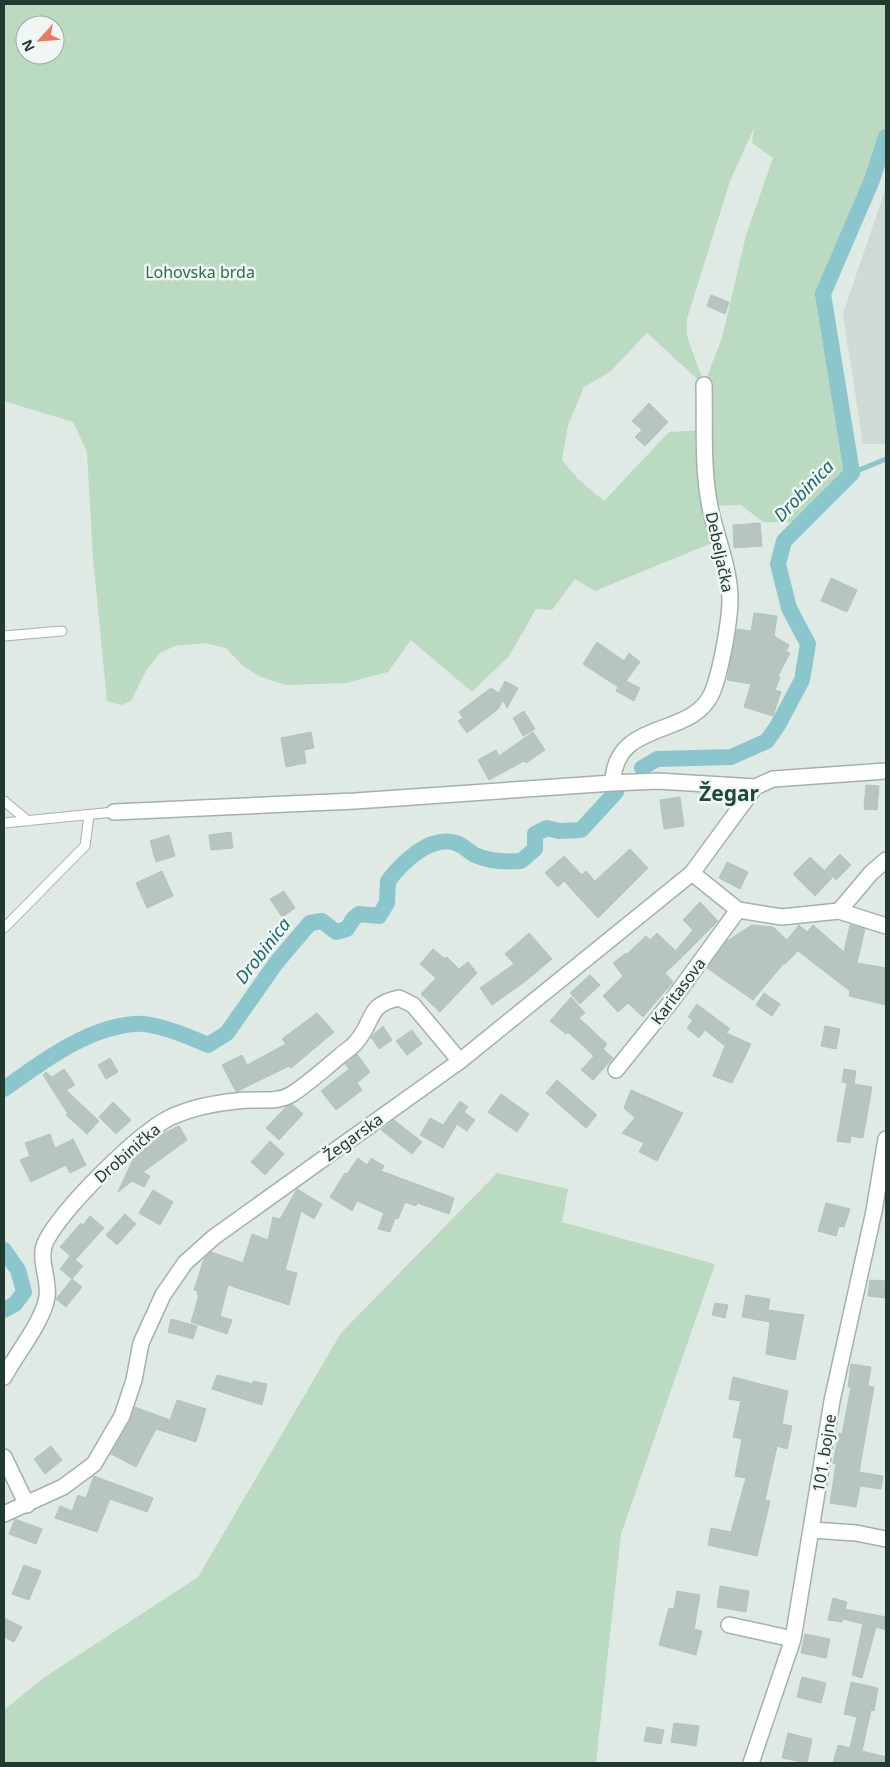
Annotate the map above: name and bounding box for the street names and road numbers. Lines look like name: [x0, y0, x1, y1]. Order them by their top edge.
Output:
street label: Debeljačka: [701, 510, 739, 594]
street label: Karitasova: [646, 953, 710, 1029]
street label: Žegarska: [319, 1108, 387, 1166]
street label: Drobinička: [89, 1118, 165, 1188]
street label: 101. bojne: [807, 1413, 841, 1493]

